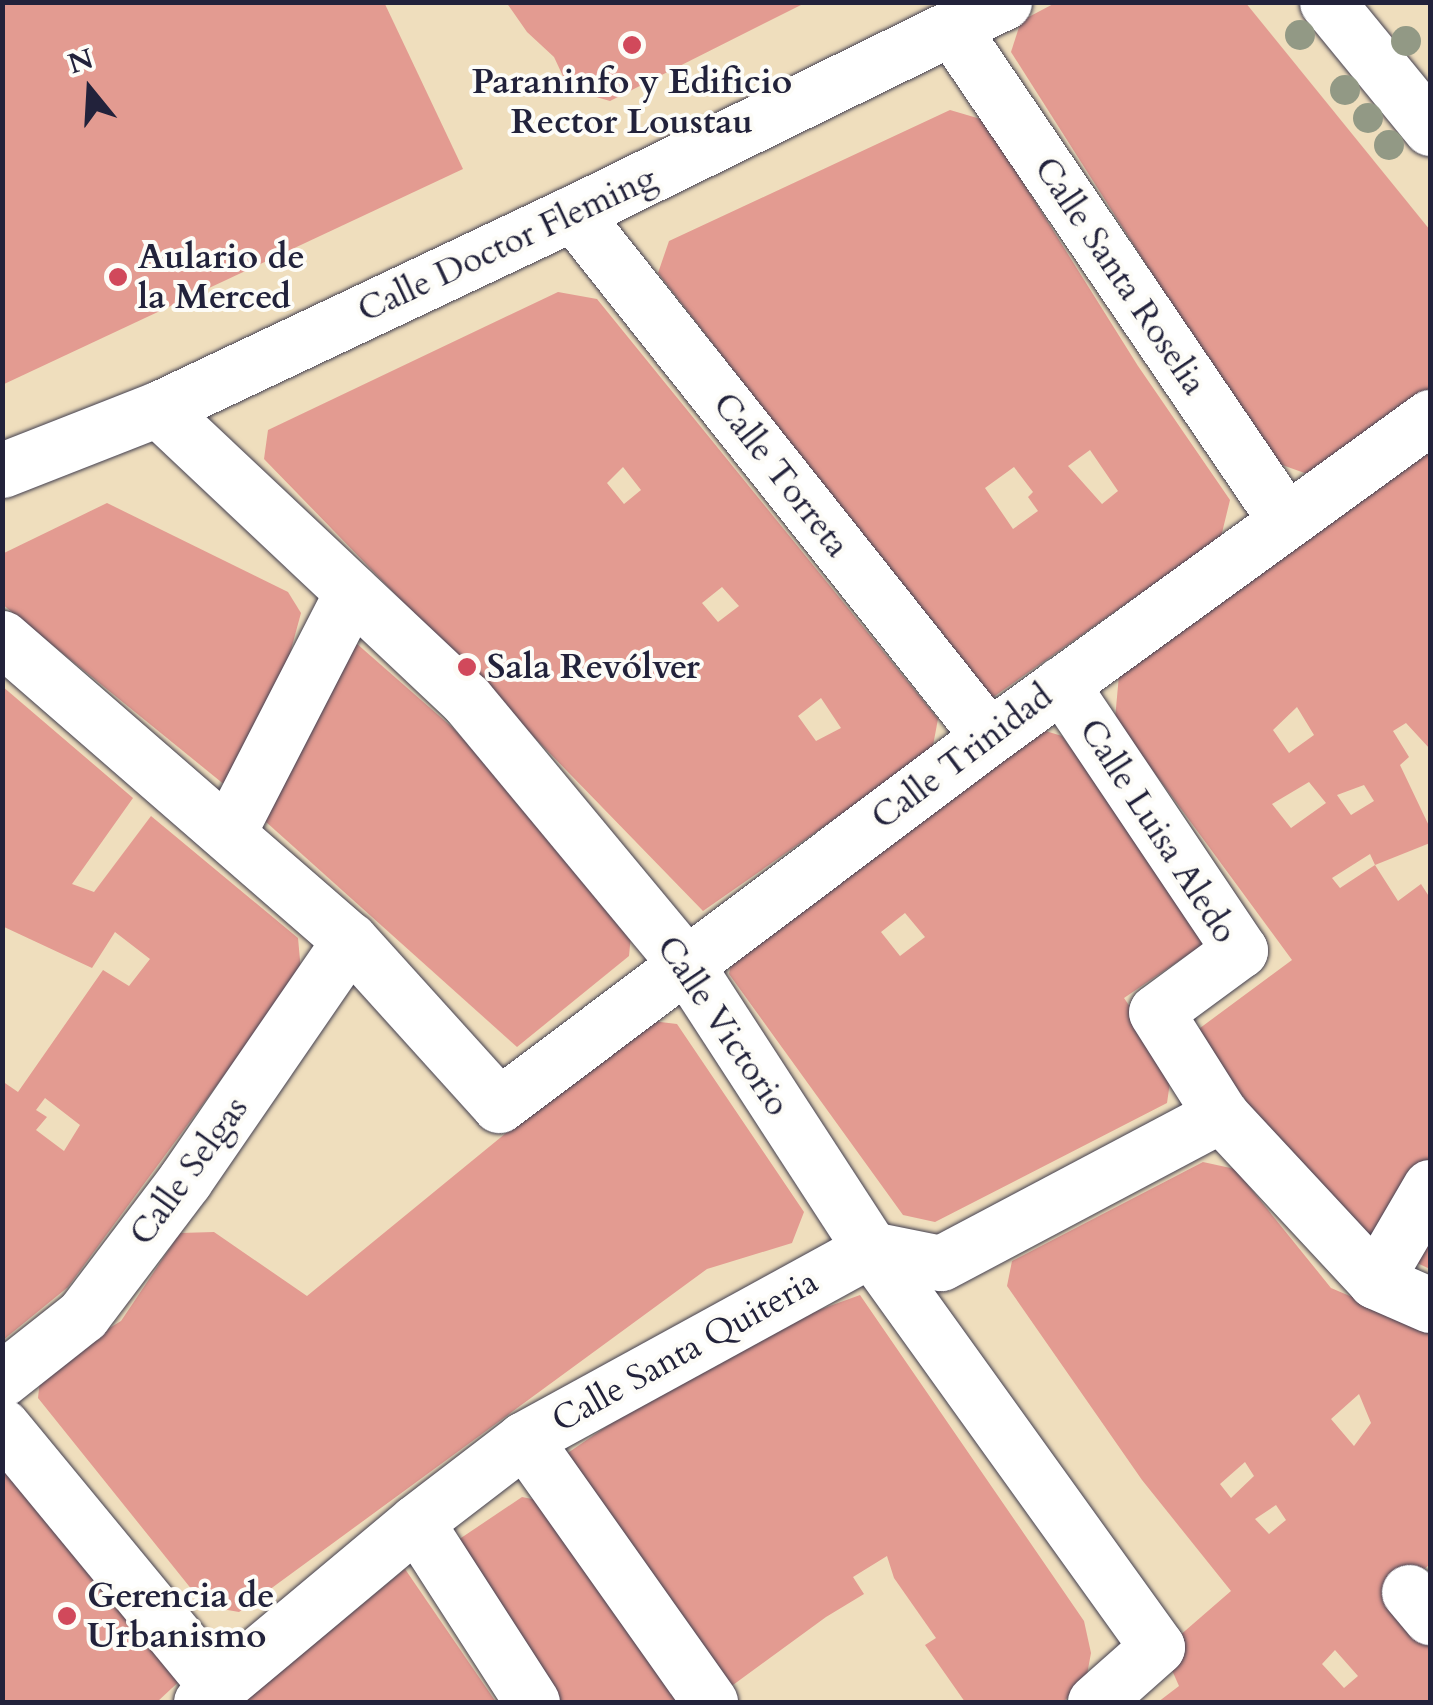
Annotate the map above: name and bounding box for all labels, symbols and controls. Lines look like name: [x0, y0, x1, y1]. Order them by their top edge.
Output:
marker: Paraninfo y Edificio Rector Loustau: [621, 34, 643, 56]
north arrow: [40, 40, 140, 140]
text: N: [63, 40, 98, 83]
place label: Paraninfo y Edificio Rector Loustau: [472, 61, 792, 143]
street label: Calle Santa Roselia: [1025, 149, 1215, 403]
street label: Calle Doctor Fleming: [351, 156, 663, 332]
place label: Aulario de la Merced: [138, 236, 305, 318]
marker: Aulario de la Merced: [107, 266, 129, 288]
street label: Calle Torreta: [704, 384, 858, 566]
place label: Sala Revólver: [487, 646, 700, 688]
marker: Sala Revólver: [456, 656, 478, 678]
street label: Calle Trinidad: [863, 675, 1061, 839]
street label: Calle Luisa Aledo: [1070, 711, 1246, 951]
street label: Calle Victorio: [647, 928, 799, 1124]
street label: Calle Selgas: [121, 1088, 257, 1254]
street label: Calle Santa Quiteria: [545, 1261, 825, 1441]
place label: Gerencia de Urbanismo: [87, 1575, 275, 1657]
marker: Gerencia de Urbanismo: [56, 1605, 78, 1627]

